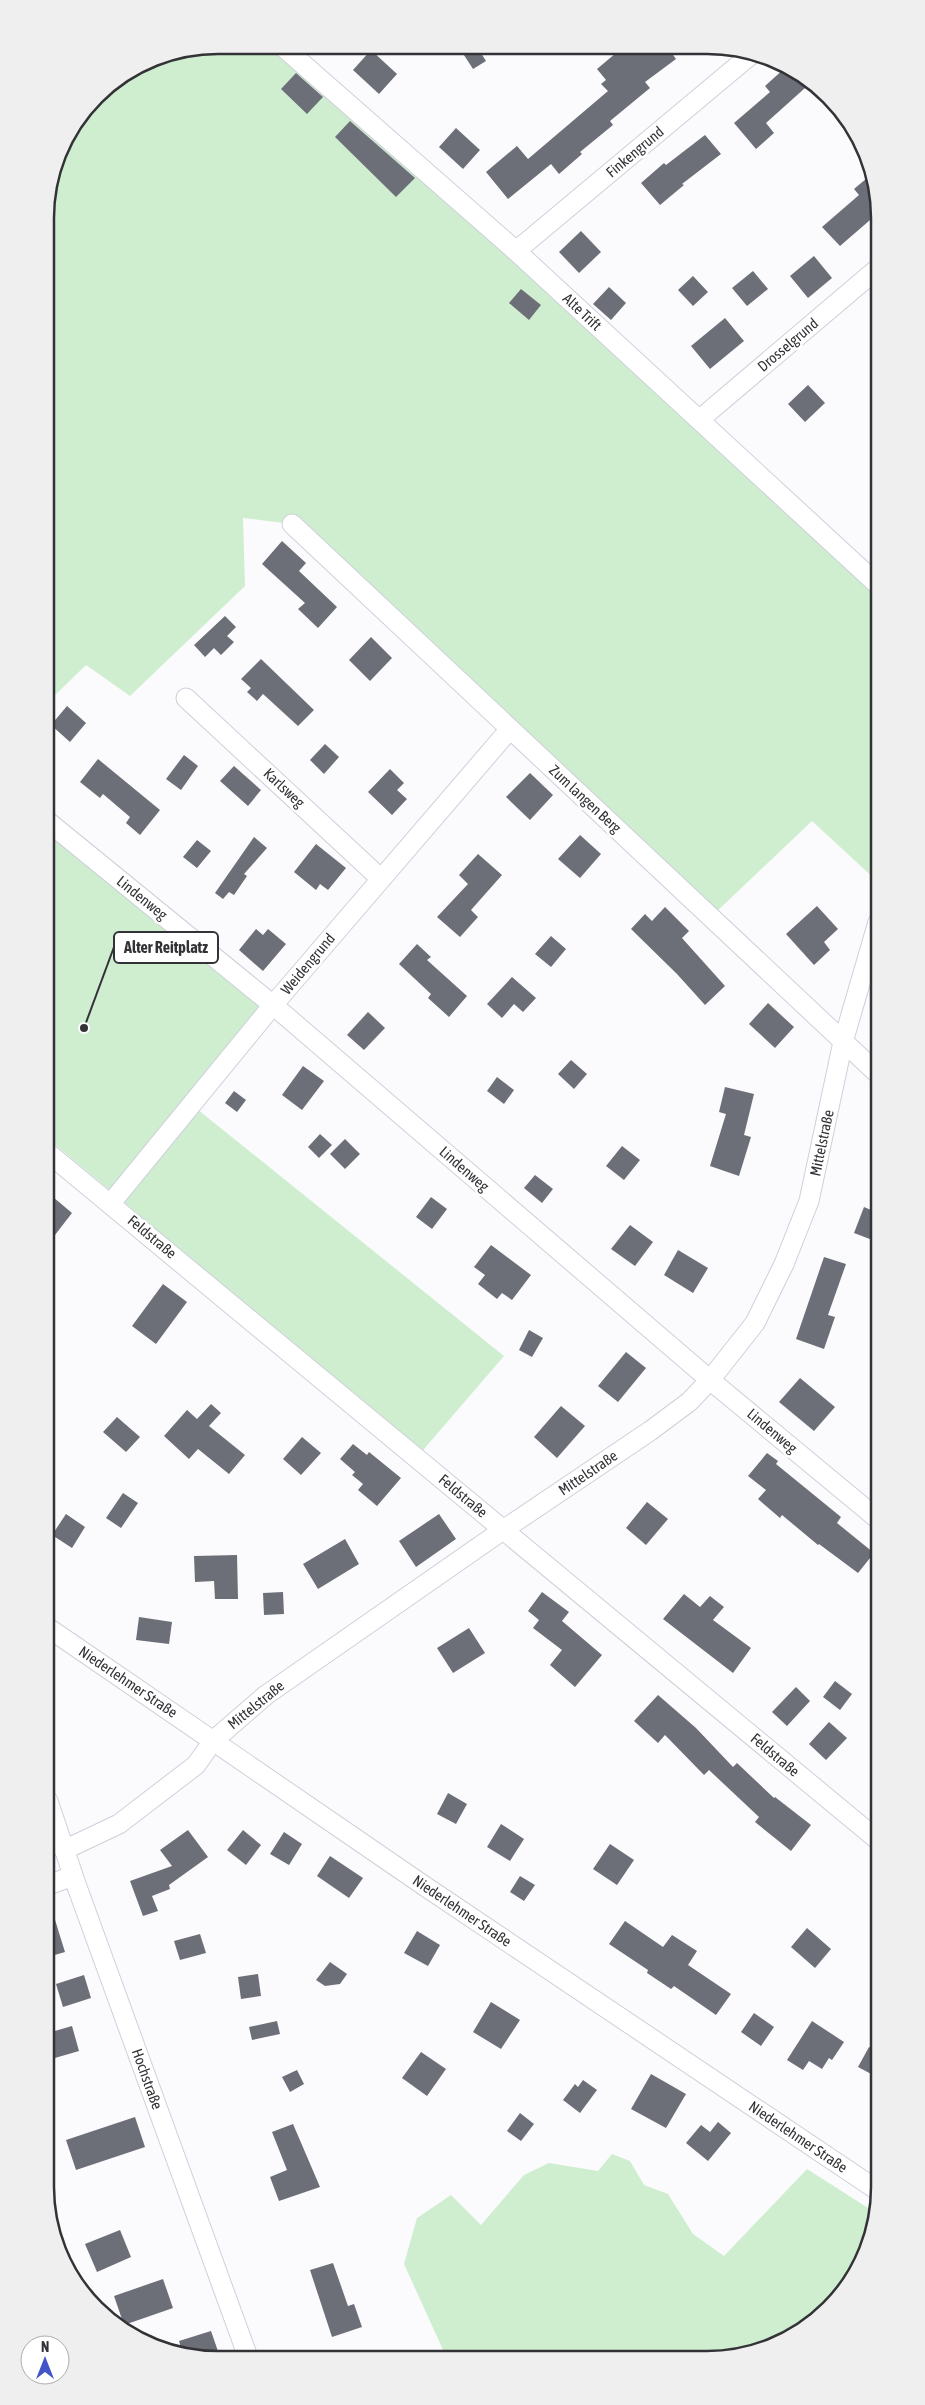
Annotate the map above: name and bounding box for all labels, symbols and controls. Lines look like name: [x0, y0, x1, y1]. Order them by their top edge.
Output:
street label: Finkengrund: [603, 123, 667, 181]
street label: Alte Trift: [560, 290, 605, 334]
street label: Drosselgrund: [754, 314, 821, 375]
street label: Zum langen Berg: [546, 761, 625, 836]
street label: Karlsweg: [260, 764, 309, 811]
street label: Lindenweg: [114, 872, 171, 923]
street label: Weidengrund: [277, 930, 338, 998]
callout: Alter Reitplatz: [114, 932, 218, 963]
text: Alter Reitplatz: [123, 938, 208, 956]
street label: Mittelstraße: [806, 1108, 837, 1178]
street label: Lindenweg: [436, 1143, 493, 1195]
street label: Feldstraße: [125, 1211, 180, 1262]
street label: Lindenweg: [744, 1405, 801, 1457]
street label: Mittelstraße: [555, 1447, 621, 1498]
street label: Feldstraße: [436, 1470, 491, 1521]
street label: Niederlehmer Straße: [76, 1642, 181, 1721]
street label: Mittelstraße: [224, 1677, 287, 1732]
street label: Feldstraße: [748, 1729, 803, 1780]
street label: Niederlehmer Straße: [410, 1871, 515, 1950]
street label: Hochstraße: [129, 2046, 166, 2112]
street label: Niederlehmer Straße: [746, 2097, 851, 2176]
north arrow: [20, 2335, 70, 2385]
text: N: [41, 2339, 49, 2355]

